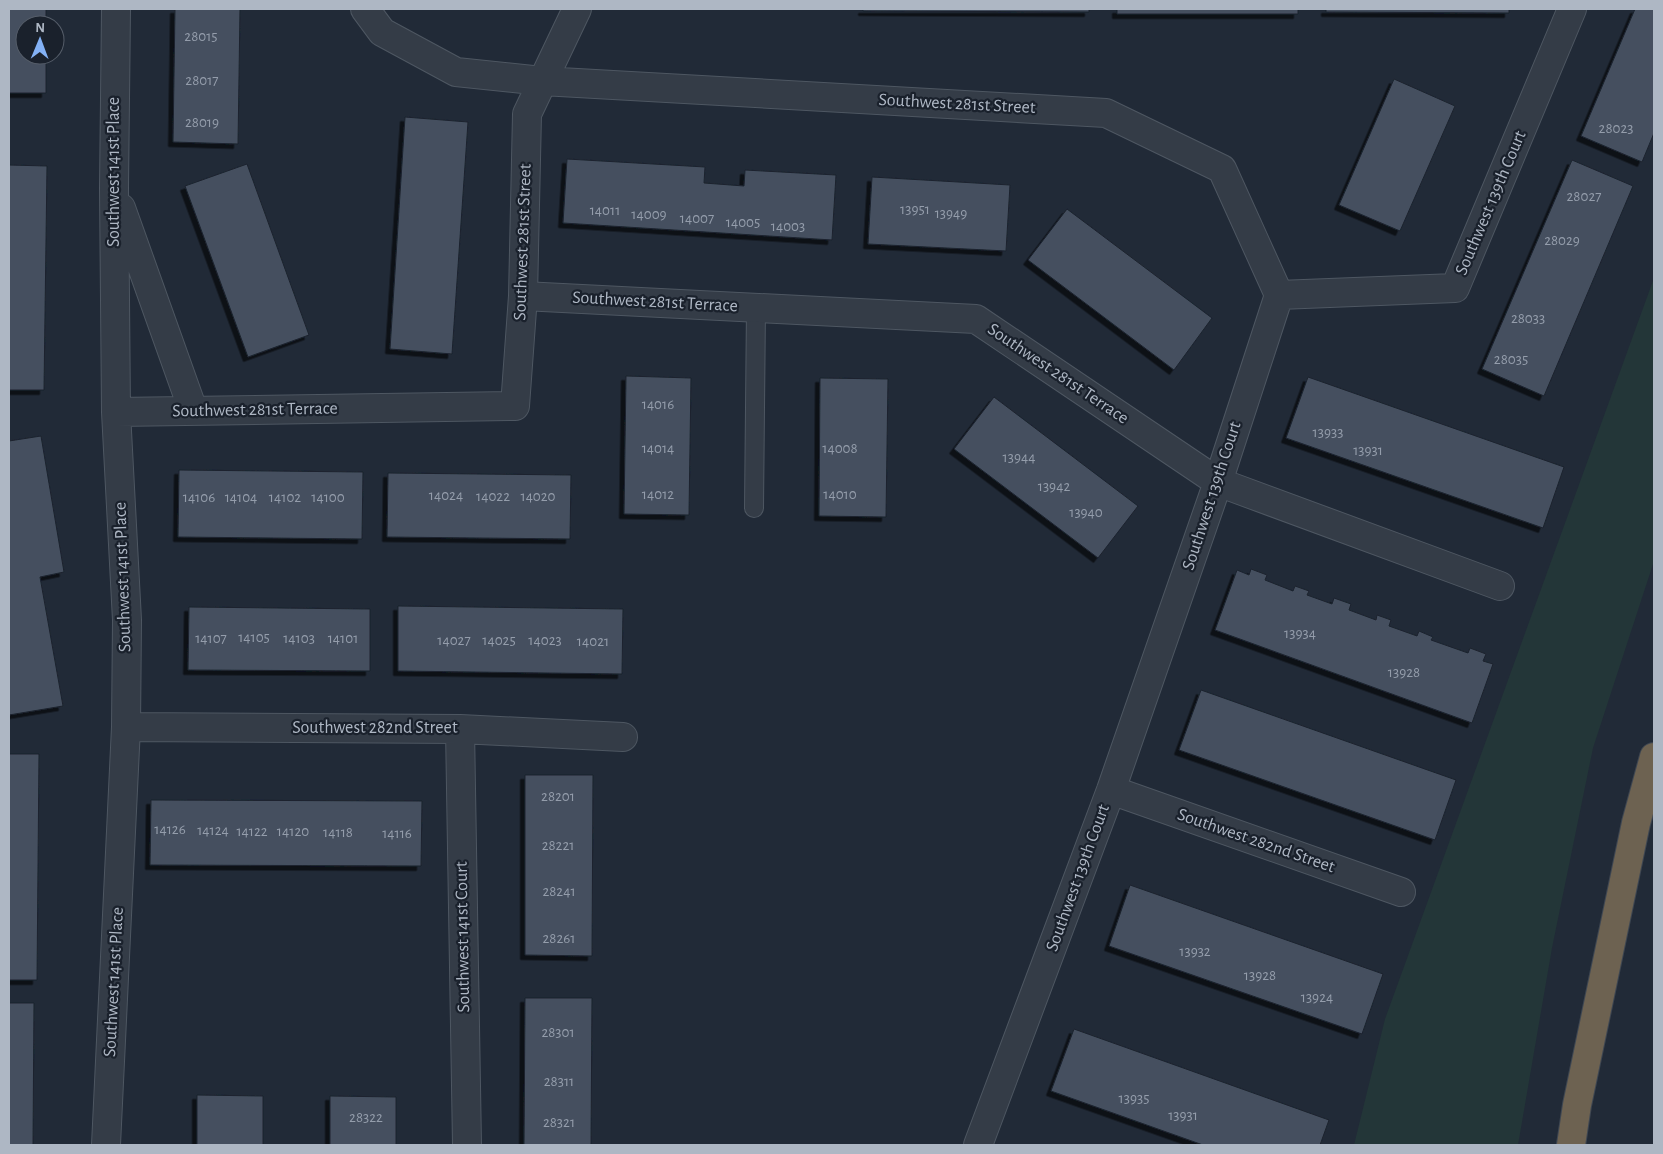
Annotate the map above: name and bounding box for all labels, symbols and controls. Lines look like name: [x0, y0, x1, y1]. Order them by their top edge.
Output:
north arrow: [15, 15, 65, 65]
text: N: [35, 21, 45, 35]
house number: 28015: [184, 29, 218, 44]
house number: 28017: [185, 73, 219, 88]
street label: Southwest 281st Street: [878, 91, 1036, 117]
street label: Southwest 141st Place: [105, 97, 123, 247]
house number: 28019: [185, 115, 219, 130]
house number: 28023: [1599, 121, 1633, 136]
street label: Southwest 139th Court: [1452, 128, 1530, 278]
street label: Southwest 281st Street: [511, 163, 535, 321]
house number: 28027: [1567, 189, 1601, 204]
house number: 13951: [900, 202, 930, 217]
house number: 14011: [590, 203, 620, 218]
house number: 13949: [935, 206, 967, 221]
house number: 14009: [631, 207, 667, 222]
house number: 14007: [680, 211, 714, 226]
house number: 14005: [726, 215, 760, 230]
house number: 14003: [771, 219, 805, 234]
house number: 28029: [1544, 233, 1580, 248]
street label: Southwest 281st Terrace: [572, 289, 738, 315]
house number: 28033: [1511, 311, 1545, 326]
street label: Southwest 281st Terrace: [984, 320, 1132, 428]
house number: 28035: [1494, 352, 1528, 367]
house number: 14016: [642, 397, 674, 412]
street label: Southwest 281st Terrace: [172, 400, 338, 420]
street label: Southwest 139th Court: [1179, 419, 1245, 572]
house number: 13933: [1313, 425, 1343, 440]
house number: 14014: [642, 441, 674, 456]
house number: 14008: [822, 441, 858, 456]
house number: 13931: [1353, 443, 1383, 458]
house number: 13944: [1003, 450, 1035, 465]
house number: 13942: [1038, 479, 1070, 494]
house number: 14012: [642, 487, 674, 502]
house number: 14010: [823, 487, 857, 502]
house number: 14024: [429, 488, 463, 503]
house number: 14022: [476, 489, 510, 504]
house number: 14020: [520, 489, 556, 504]
house number: 14106: [183, 490, 215, 505]
house number: 14104: [225, 490, 257, 505]
house number: 14102: [269, 490, 301, 505]
house number: 14100: [311, 490, 345, 505]
street label: Southwest 141st Place: [111, 502, 135, 652]
house number: 13940: [1069, 505, 1103, 520]
house number: 13934: [1284, 626, 1316, 641]
house number: 14105: [238, 630, 270, 645]
house number: 14107: [195, 631, 227, 646]
house number: 14103: [283, 631, 315, 646]
house number: 14101: [328, 631, 358, 646]
house number: 14027: [437, 633, 471, 648]
house number: 14025: [482, 633, 516, 648]
house number: 14023: [528, 633, 562, 648]
house number: 14021: [577, 634, 609, 649]
house number: 13928: [1388, 665, 1420, 680]
street label: Southwest 282nd Street: [292, 719, 458, 737]
house number: 28201: [541, 789, 575, 804]
street label: Southwest 139th Court: [1043, 802, 1113, 954]
street label: Southwest 282nd Street: [1175, 806, 1337, 877]
house number: 14126: [154, 822, 186, 837]
house number: 14124: [197, 823, 229, 838]
house number: 14122: [236, 824, 268, 839]
house number: 14120: [277, 824, 309, 839]
house number: 14118: [323, 825, 353, 840]
house number: 14116: [382, 826, 412, 841]
house number: 28221: [542, 838, 574, 853]
street label: Southwest 141st Court: [453, 861, 473, 1013]
house number: 28241: [542, 884, 576, 899]
street label: Southwest 141st Place: [101, 907, 127, 1057]
house number: 28261: [543, 931, 575, 946]
house number: 13932: [1179, 944, 1211, 959]
house number: 13928: [1244, 968, 1276, 983]
house number: 13924: [1301, 990, 1333, 1005]
house number: 28301: [541, 1025, 575, 1040]
house number: 28311: [544, 1074, 574, 1089]
house number: 13935: [1119, 1091, 1149, 1106]
house number: 13931: [1168, 1108, 1198, 1123]
house number: 28322: [349, 1110, 383, 1125]
house number: 28321: [543, 1115, 575, 1130]

